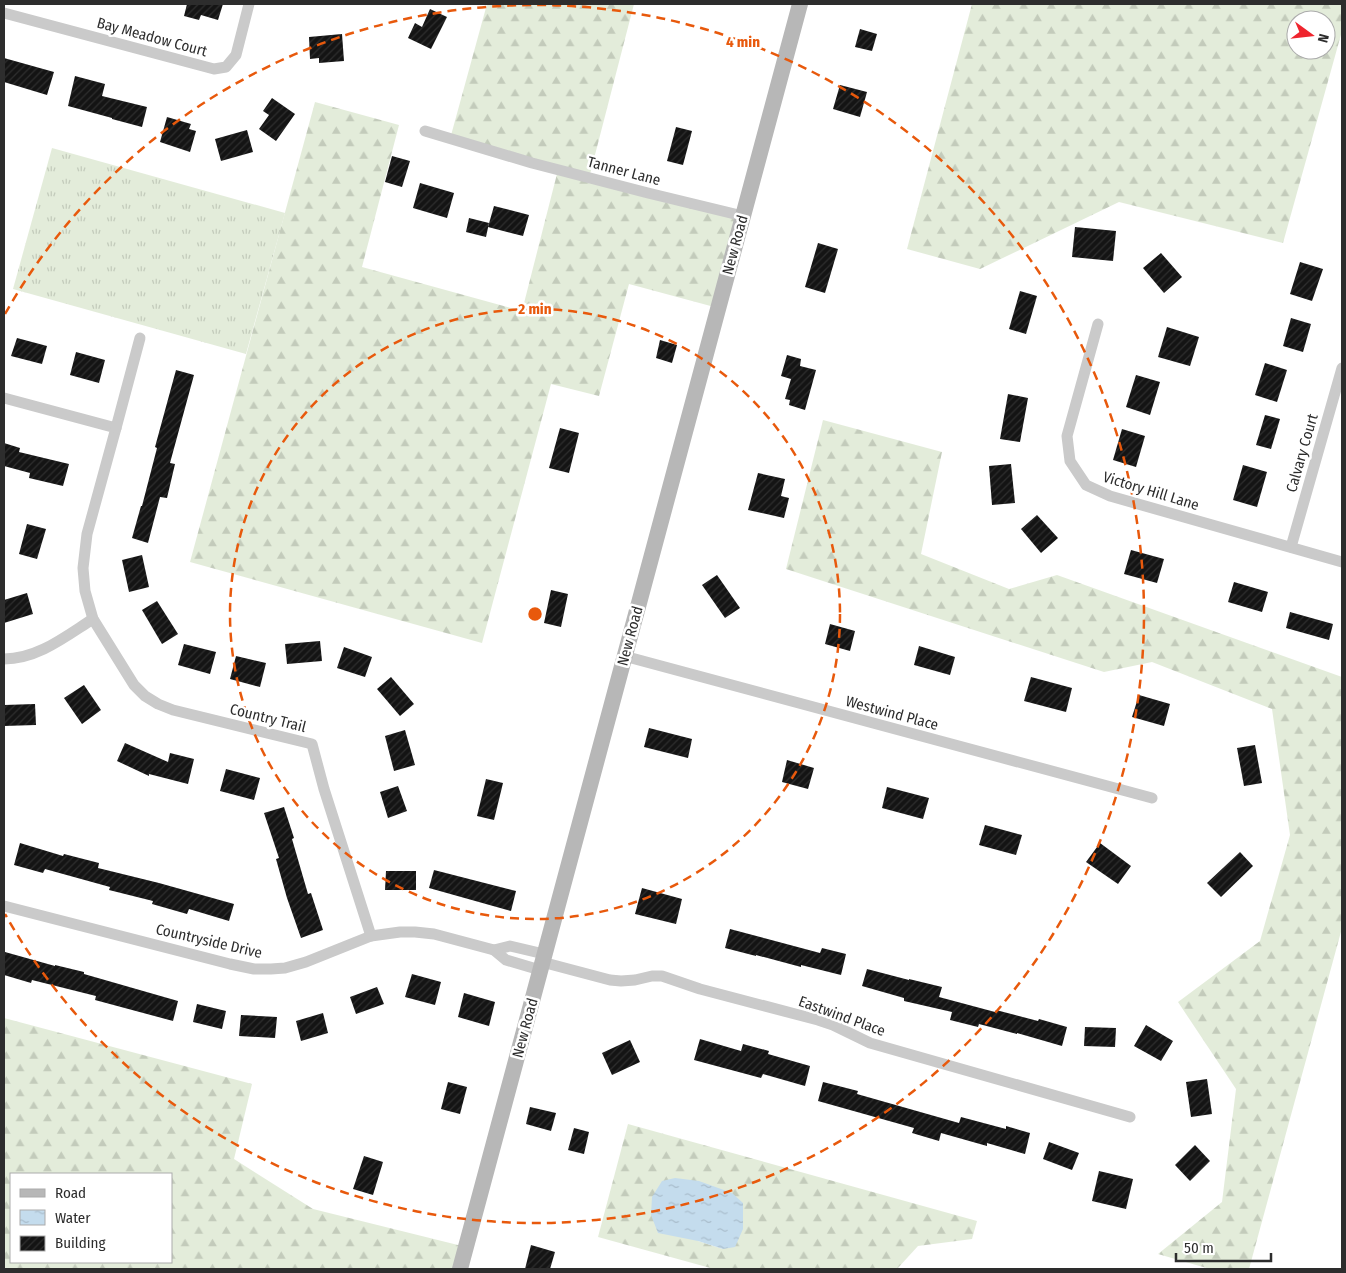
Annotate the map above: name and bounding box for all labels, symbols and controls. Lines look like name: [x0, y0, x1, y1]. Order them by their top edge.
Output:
north arrow: [1286, 10, 1336, 60]
street label: Bay Meadow Court: [95, 14, 209, 60]
text: N: [1314, 32, 1332, 44]
text: 4 min: [726, 33, 760, 51]
street label: Tanner Lane: [586, 153, 662, 189]
street label: New Road: [718, 213, 752, 277]
text: 2 min: [517, 300, 552, 318]
street label: Calvary Court: [1282, 412, 1322, 494]
street label: Victory Hill Lane: [1101, 468, 1201, 514]
street label: New Road: [613, 604, 647, 668]
centre of rings: [526, 605, 544, 623]
street label: Westwind Place: [844, 692, 940, 734]
street label: Country Trail: [228, 700, 308, 736]
street label: Countryside Drive: [154, 920, 264, 962]
street label: Eastwind Place: [796, 992, 888, 1040]
street label: New Road: [508, 996, 542, 1060]
legend: [10, 1173, 172, 1263]
text: Road: [55, 1184, 86, 1202]
text: Water: [55, 1209, 91, 1227]
scale bar: [1176, 1230, 1271, 1262]
text: Building: [55, 1234, 106, 1252]
text: 50 m: [1184, 1239, 1214, 1257]

